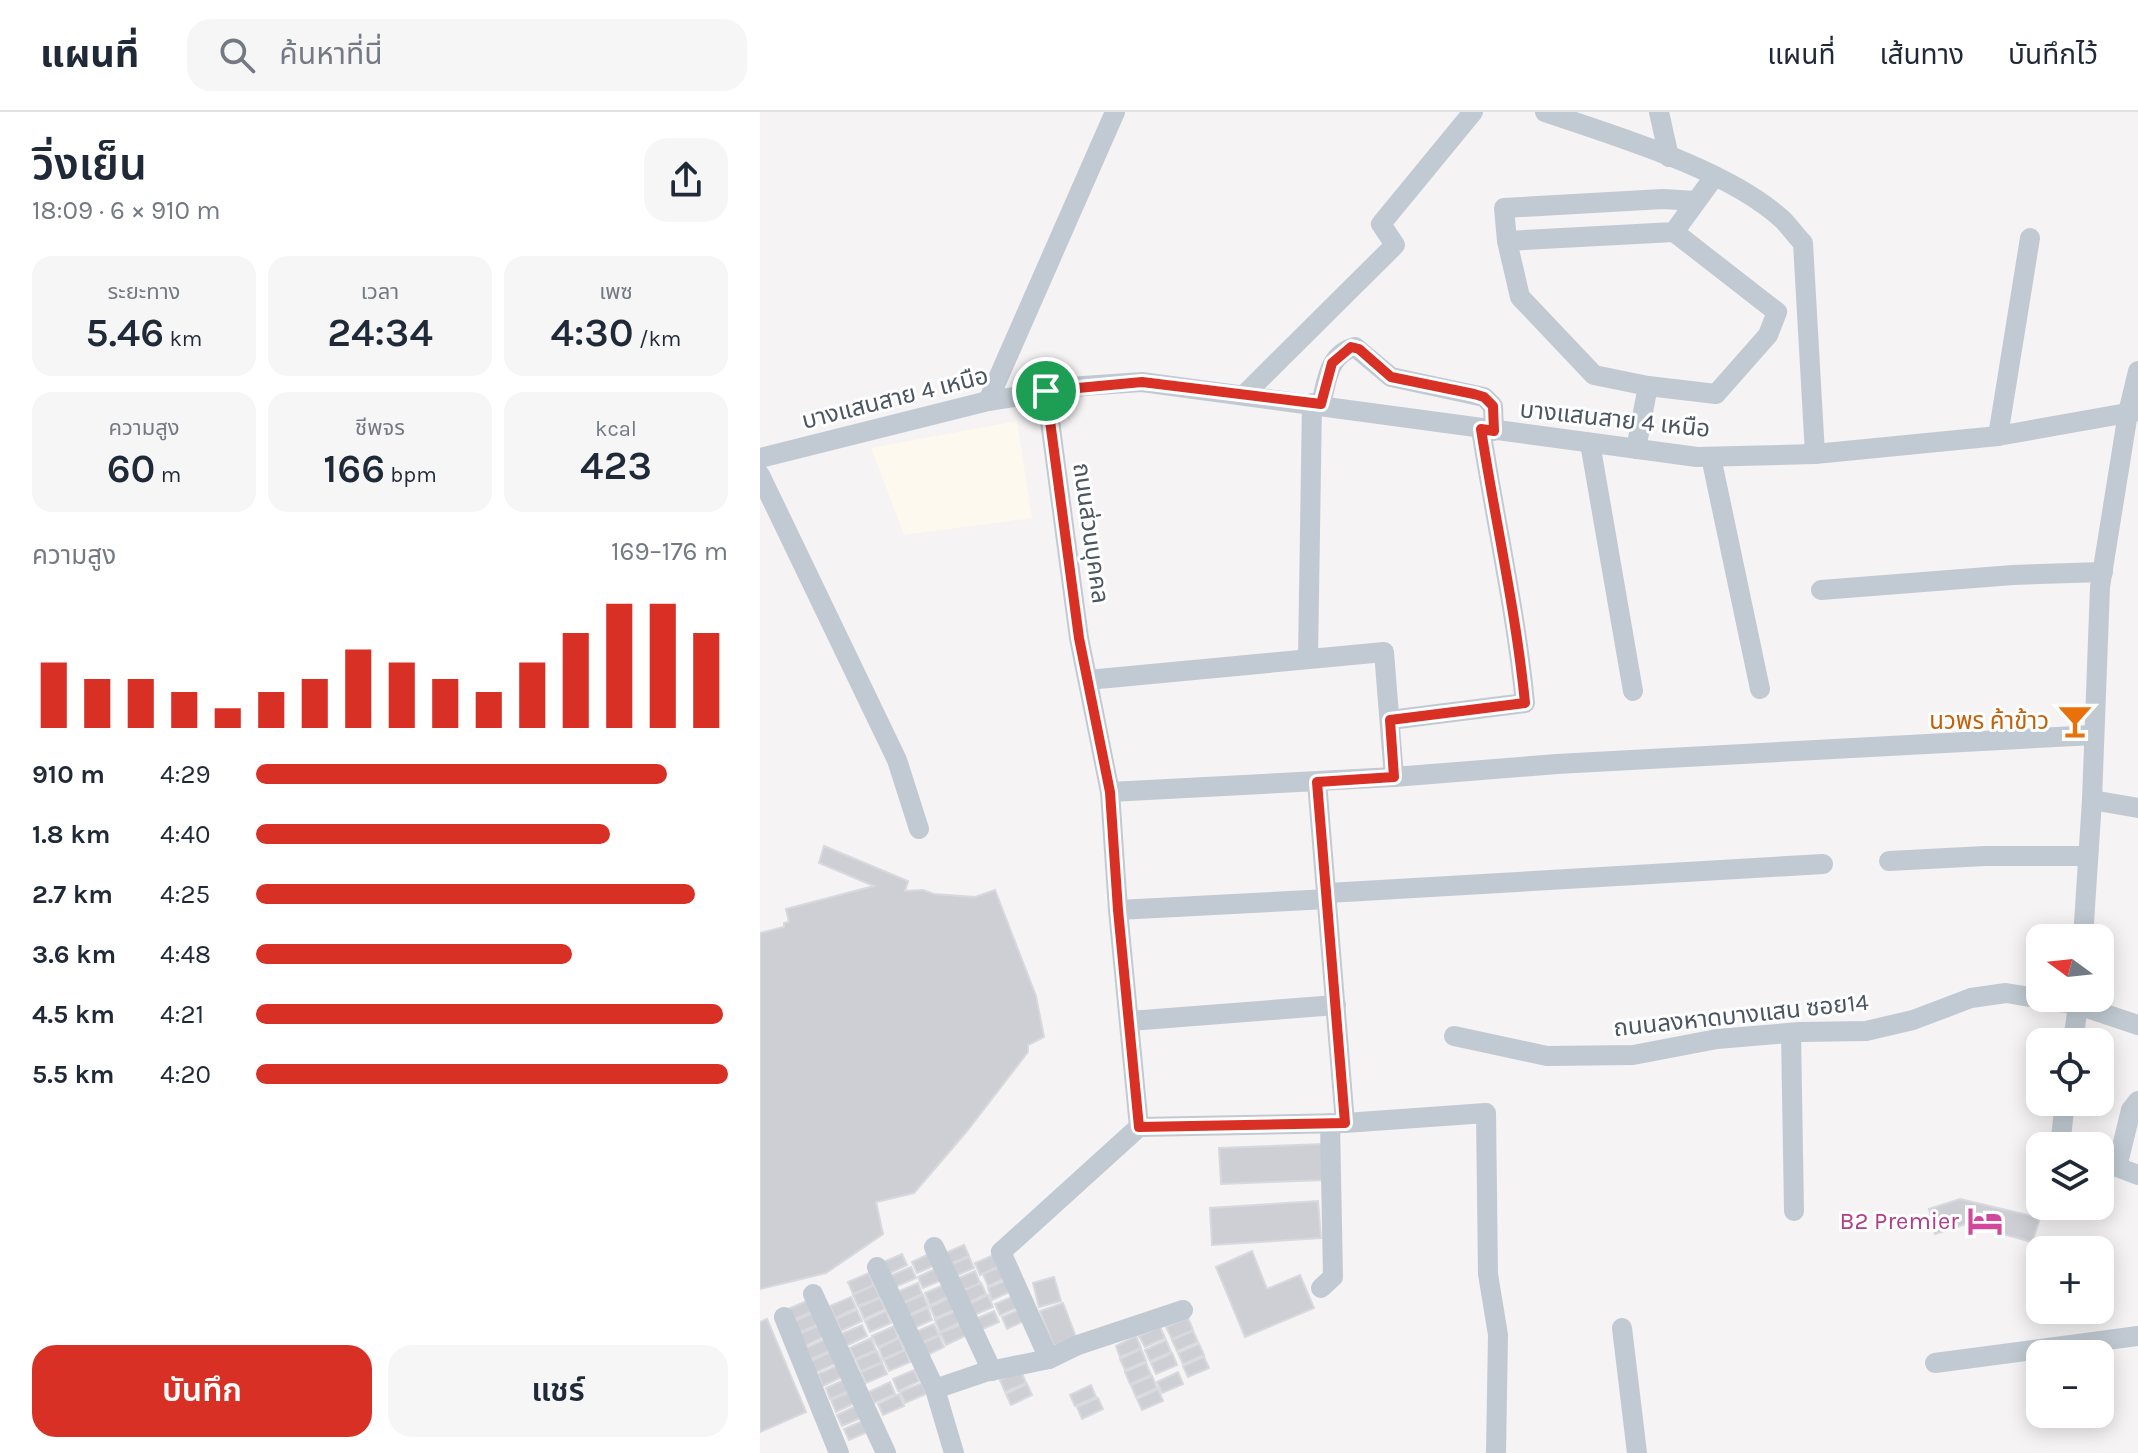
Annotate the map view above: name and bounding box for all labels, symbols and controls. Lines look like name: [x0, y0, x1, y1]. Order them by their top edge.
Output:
search box: [187, 19, 747, 91]
text: แผนที่: [40, 32, 139, 77]
icon: search: [215, 33, 259, 77]
text: ค้นหาที่นี่: [279, 36, 383, 72]
text: แผนที่: [1767, 38, 1835, 71]
text: เส้นทาง: [1879, 38, 1964, 71]
text: บันทึกไว้: [2008, 38, 2098, 71]
button: share: [644, 138, 728, 222]
text: วิ่งเย็น: [32, 139, 147, 190]
text: 18:09 · 6 × 910 m: [32, 195, 221, 226]
text: ระยะทาง: [108, 279, 180, 305]
text: เวลา: [361, 279, 399, 305]
text: เพซ: [599, 279, 633, 305]
text: 5.46: [86, 309, 164, 356]
text: 24:34: [327, 309, 433, 356]
text: 4:30: [551, 309, 634, 356]
text: km: [164, 326, 202, 352]
text: /km: [634, 326, 681, 352]
pin: [1012, 357, 1080, 425]
street label: บางแสนสาย 4 เหนือ: [799, 361, 991, 435]
icon: arrive: [1024, 369, 1068, 413]
street label: บางแสนสาย 4 เหนือ: [1518, 395, 1712, 443]
text: ความสูง: [108, 415, 180, 441]
text: ชีพจร: [355, 415, 405, 441]
text: kcal: [595, 416, 637, 442]
text: 423: [580, 442, 652, 489]
text: 60: [107, 445, 155, 492]
text: 166: [323, 445, 385, 492]
street label: ถนนส่วนบุคคล: [1066, 461, 1115, 605]
text: m: [155, 462, 181, 488]
text: bpm: [385, 462, 437, 488]
text: 169–176 m: [611, 536, 728, 567]
text: ความสูง: [32, 540, 116, 571]
bar icon: นวพร ค้าข้าว: [2056, 702, 2094, 740]
place label: นวพร ค้าข้าว: [1929, 707, 2049, 735]
text: 910 m: [32, 759, 105, 790]
text: 4:29: [160, 759, 211, 790]
text: 1.8 km: [32, 819, 110, 850]
text: 4:40: [160, 819, 210, 850]
text: 2.7 km: [32, 879, 113, 910]
text: 4:25: [160, 879, 210, 910]
north arrow: [2026, 924, 2114, 1012]
map controls: [2026, 924, 2114, 1428]
text: 3.6 km: [32, 939, 116, 970]
text: 4:48: [160, 939, 211, 970]
street label: ถนนลงหาดบางแสน ซอย14: [1612, 988, 1870, 1042]
text: 4.5 km: [32, 999, 115, 1030]
text: 4:21: [160, 999, 204, 1030]
button: locate: [2026, 1028, 2114, 1116]
text: 5.5 km: [32, 1059, 115, 1090]
text: 4:20: [160, 1059, 211, 1090]
button: layers: [2026, 1132, 2114, 1220]
hotel icon: B2 Premier: [1966, 1202, 2004, 1240]
place label: B2 Premier: [1840, 1207, 1959, 1235]
button: +: [2026, 1236, 2114, 1324]
button: −: [2026, 1340, 2114, 1428]
button: บันทึก: [32, 1345, 372, 1437]
button: แชร์: [388, 1345, 728, 1437]

